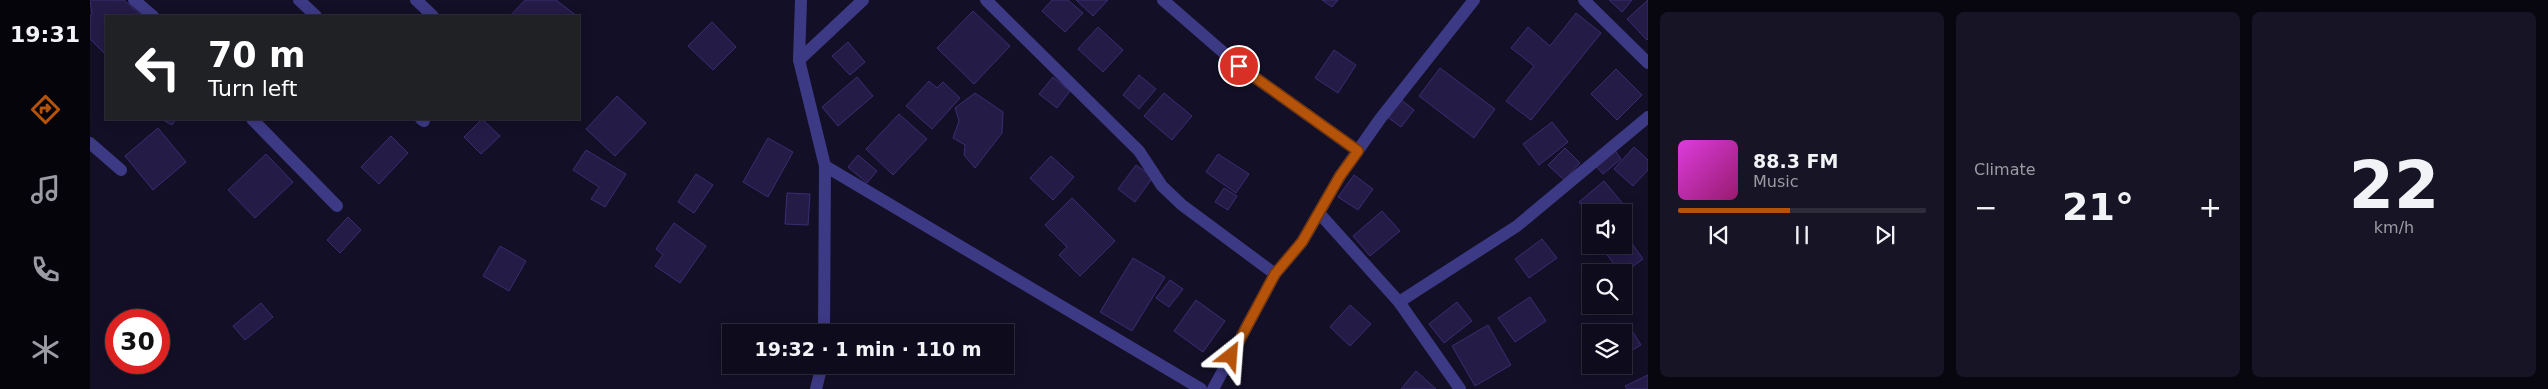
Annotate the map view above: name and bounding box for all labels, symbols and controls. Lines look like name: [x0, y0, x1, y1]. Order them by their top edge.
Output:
text: 19:31: [10, 22, 80, 47]
icon: left: [125, 35, 190, 100]
text: 70 m: [208, 35, 305, 75]
pin: [1218, 45, 1260, 87]
icon: arrive: [1225, 52, 1253, 80]
text: Turn left: [208, 76, 297, 101]
icon: directions: [28, 92, 63, 127]
text: 22: [2349, 148, 2439, 223]
text: 88.3 FM: [1753, 150, 1838, 172]
text: Climate: [1974, 160, 2036, 179]
icon: music: [28, 172, 63, 207]
text: Music: [1753, 172, 1799, 191]
text: 21°: [2062, 185, 2134, 229]
text: −: [1974, 191, 1997, 224]
text: +: [2199, 191, 2222, 224]
map controls: [1582, 204, 1632, 374]
button: sound: [1582, 204, 1632, 254]
text: km/h: [2374, 218, 2414, 237]
icon: previous: [1705, 221, 1733, 249]
icon: pause: [1788, 221, 1816, 249]
icon: next: [1871, 221, 1899, 249]
icon: phone: [28, 252, 63, 287]
button: search: [1582, 264, 1632, 314]
speed limit sign: 30: [105, 309, 170, 374]
button: layers: [1582, 324, 1632, 374]
position arrow: [1204, 329, 1256, 381]
icon: climate: [28, 332, 63, 367]
text: 19:32 · 1 min · 110 m: [754, 338, 982, 360]

